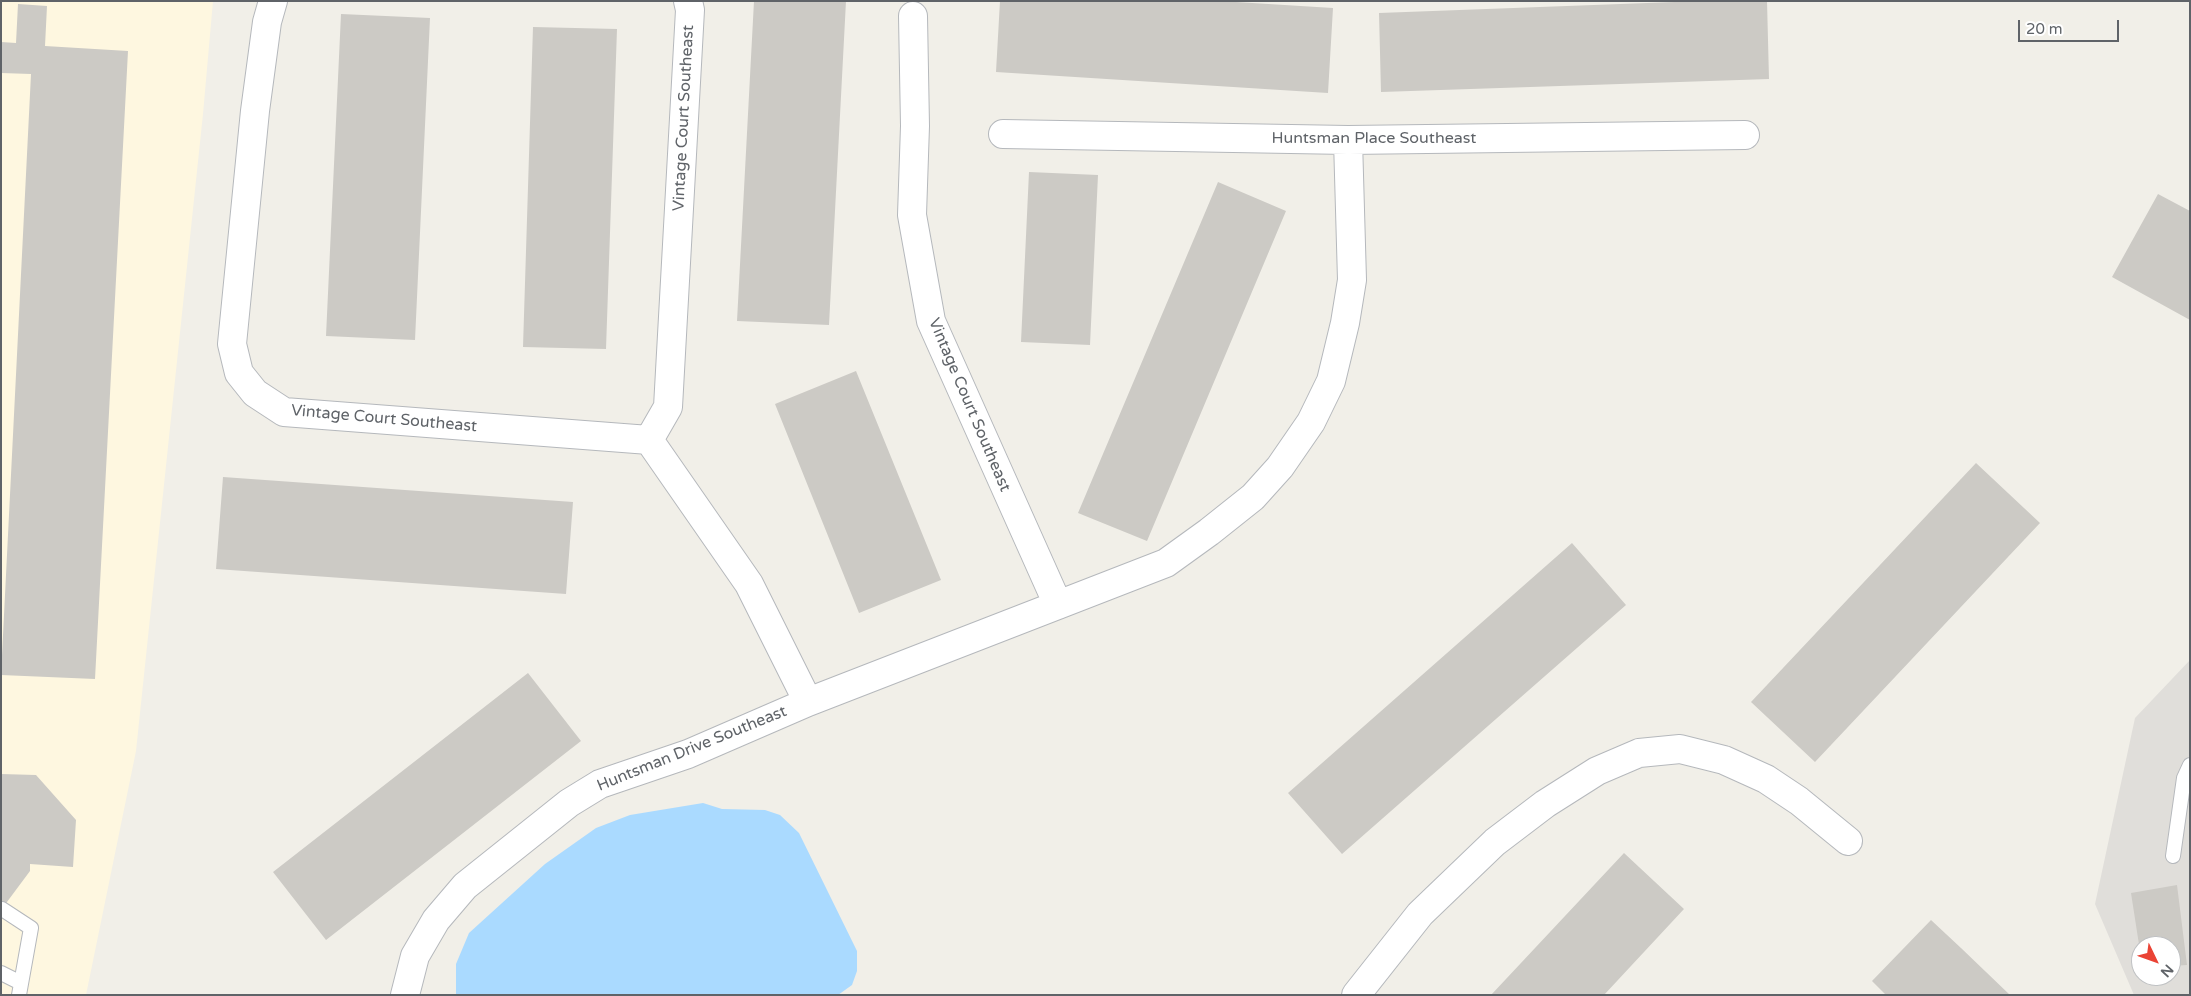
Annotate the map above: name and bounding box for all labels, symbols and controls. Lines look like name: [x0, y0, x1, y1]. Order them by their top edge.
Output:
scale bar: [2021, 10, 2122, 42]
text: 20 m: [2026, 20, 2063, 38]
street label: Vintage Court Southeast: [670, 24, 698, 212]
street label: Huntsman Place Southeast: [1272, 129, 1476, 149]
street label: Vintage Court Southeast: [924, 315, 1014, 495]
street label: Vintage Court Southeast: [290, 401, 478, 437]
street label: Huntsman Drive Southeast: [594, 702, 790, 796]
north arrow: [2131, 936, 2181, 986]
text: N: [2157, 961, 2177, 981]

